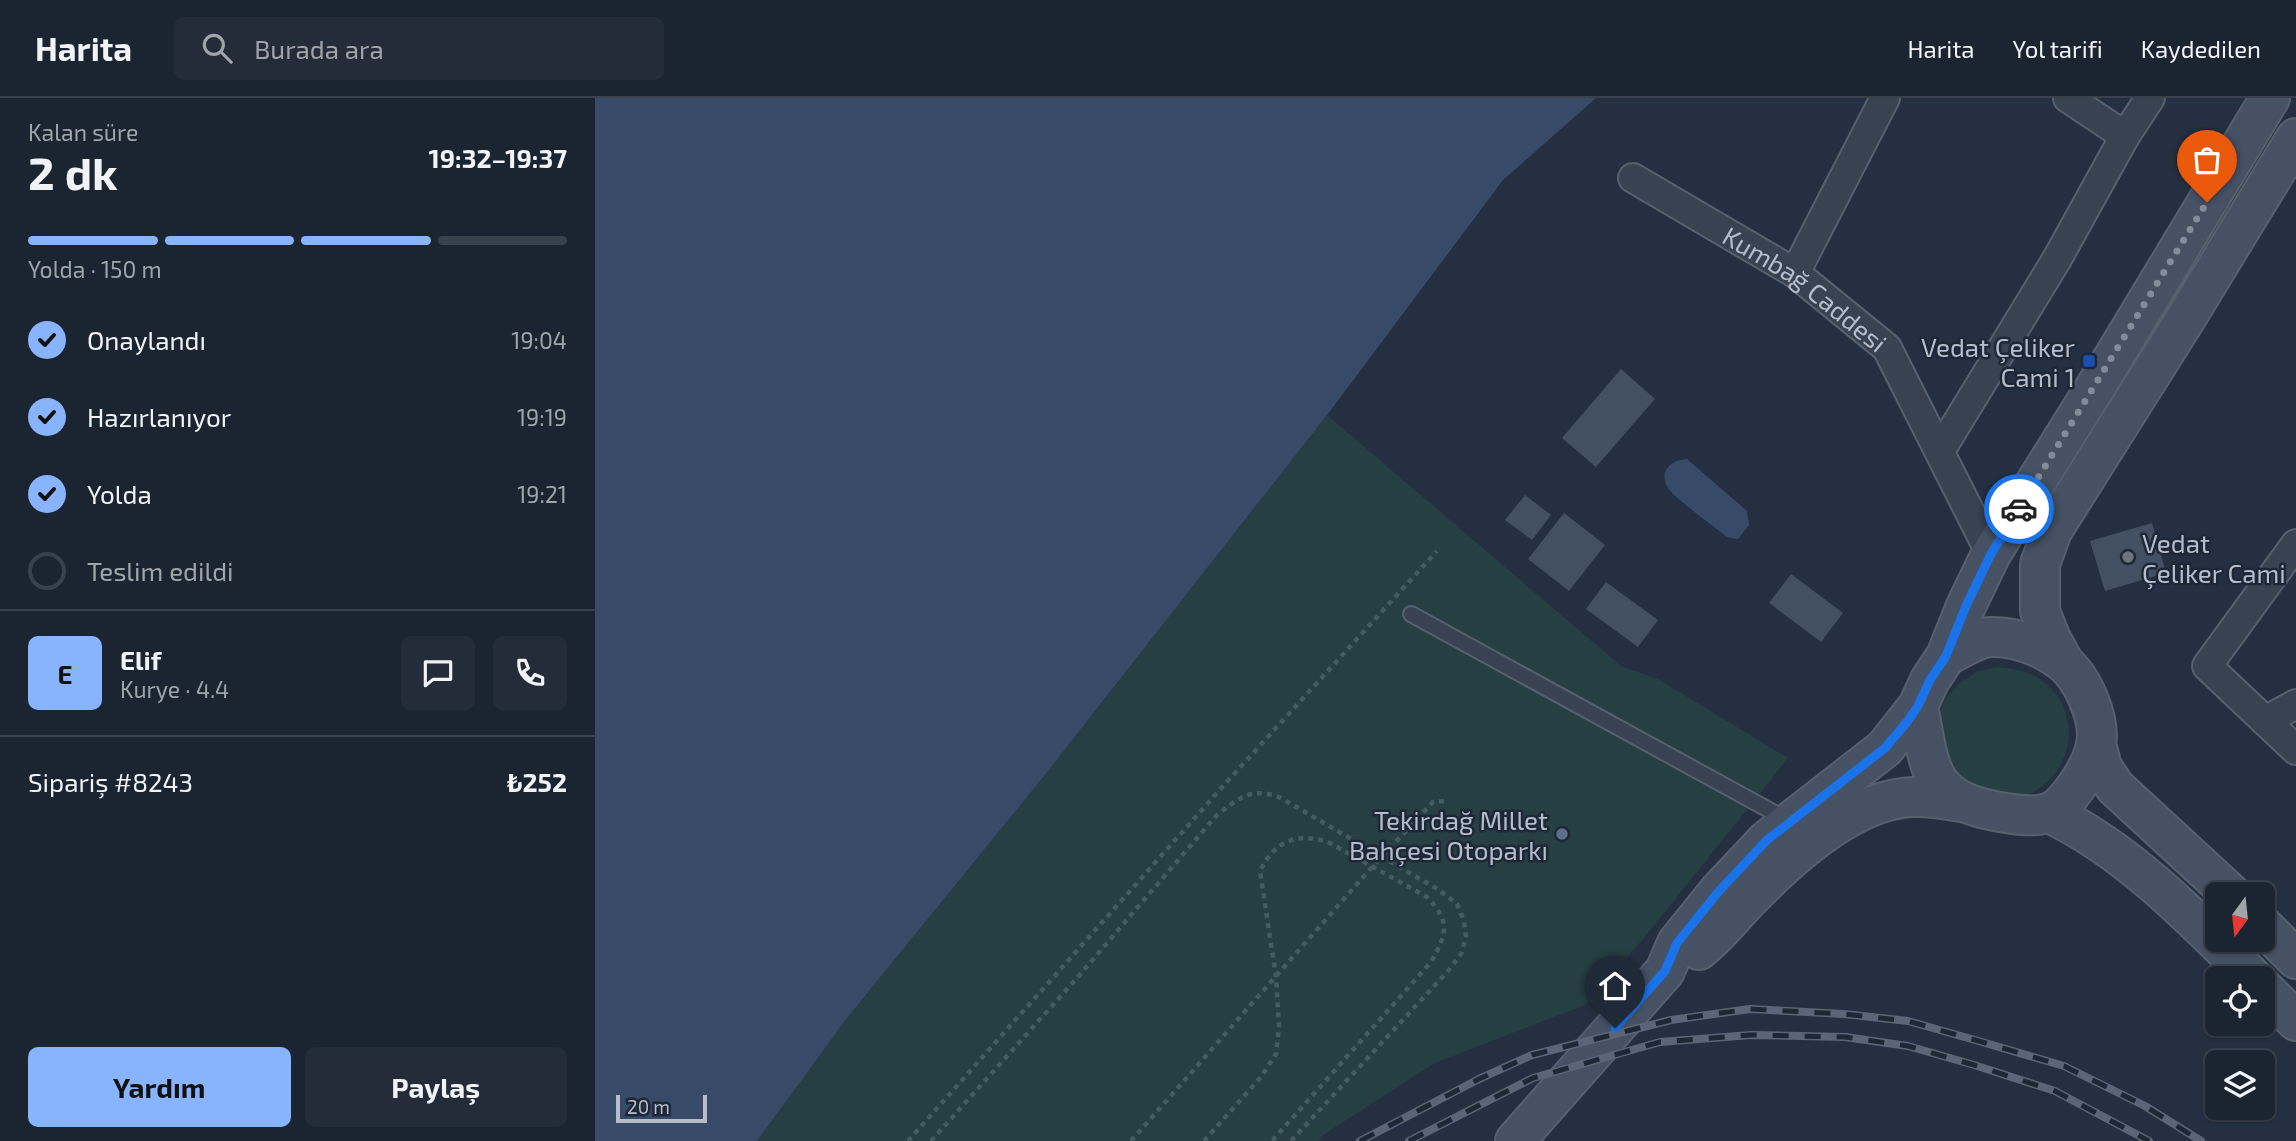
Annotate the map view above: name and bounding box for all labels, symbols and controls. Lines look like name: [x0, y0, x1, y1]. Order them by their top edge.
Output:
search box: [174, 17, 664, 80]
text: Harita: [35, 28, 132, 68]
icon: search: [198, 29, 236, 67]
text: Burada ara: [254, 33, 384, 64]
text: Harita: [1907, 34, 1975, 63]
text: Yol tarifi: [2013, 34, 2103, 63]
text: Kaydedilen: [2141, 34, 2261, 63]
text: Kalan süre: [28, 118, 138, 146]
pin: [2177, 130, 2237, 202]
icon: bag: [2188, 141, 2226, 179]
text: 19:32–19:37: [428, 142, 567, 173]
text: 2 dk: [28, 144, 118, 199]
street label: Kumbağ Caddesi: [1718, 219, 1894, 357]
text: Yolda · 150 m: [28, 255, 162, 283]
icon: check: [28, 321, 66, 359]
text: Onaylandı: [87, 324, 206, 355]
text: 19:04: [511, 326, 567, 354]
place label: Vedat Çeliker Cami 1: [1921, 331, 2075, 392]
marker: Vedat Çeliker Cami 1: [2081, 353, 2097, 369]
icon: check: [28, 398, 66, 436]
text: Hazırlanıyor: [87, 401, 231, 432]
text: 19:19: [517, 403, 567, 431]
courier: [1984, 474, 2054, 544]
icon: check: [28, 475, 66, 513]
text: Yolda: [87, 478, 152, 509]
text: 19:21: [517, 480, 567, 508]
icon: car: [2000, 490, 2038, 528]
place label: Vedat Çeliker Cami: [2142, 527, 2286, 590]
marker: Vedat Çeliker Cami: [2120, 549, 2136, 565]
text: Teslim edildi: [87, 555, 234, 586]
button: chat: [401, 636, 475, 710]
button: phone: [493, 636, 567, 710]
text: Elif: [120, 644, 161, 675]
text: E: [57, 658, 73, 689]
text: Kurye · 4.4: [120, 675, 229, 703]
text: Sipariş #8243: [28, 766, 193, 797]
text: ₺252: [507, 766, 567, 797]
place label: Tekirdağ Millet Bahçesi Otoparkı: [1349, 804, 1548, 867]
marker: Tekirdağ Millet Bahçesi Otoparkı: [1554, 826, 1570, 842]
north arrow: [2205, 882, 2275, 952]
map controls: [2205, 882, 2275, 1120]
pin: [1585, 956, 1645, 1028]
button: locate: [2205, 966, 2275, 1036]
icon: home: [1596, 967, 1634, 1005]
button: Yardım: [28, 1047, 291, 1127]
button: Paylaş: [305, 1047, 567, 1127]
button: layers: [2205, 1050, 2275, 1120]
scale bar: [616, 1092, 707, 1124]
text: 20 m: [627, 1095, 670, 1118]

